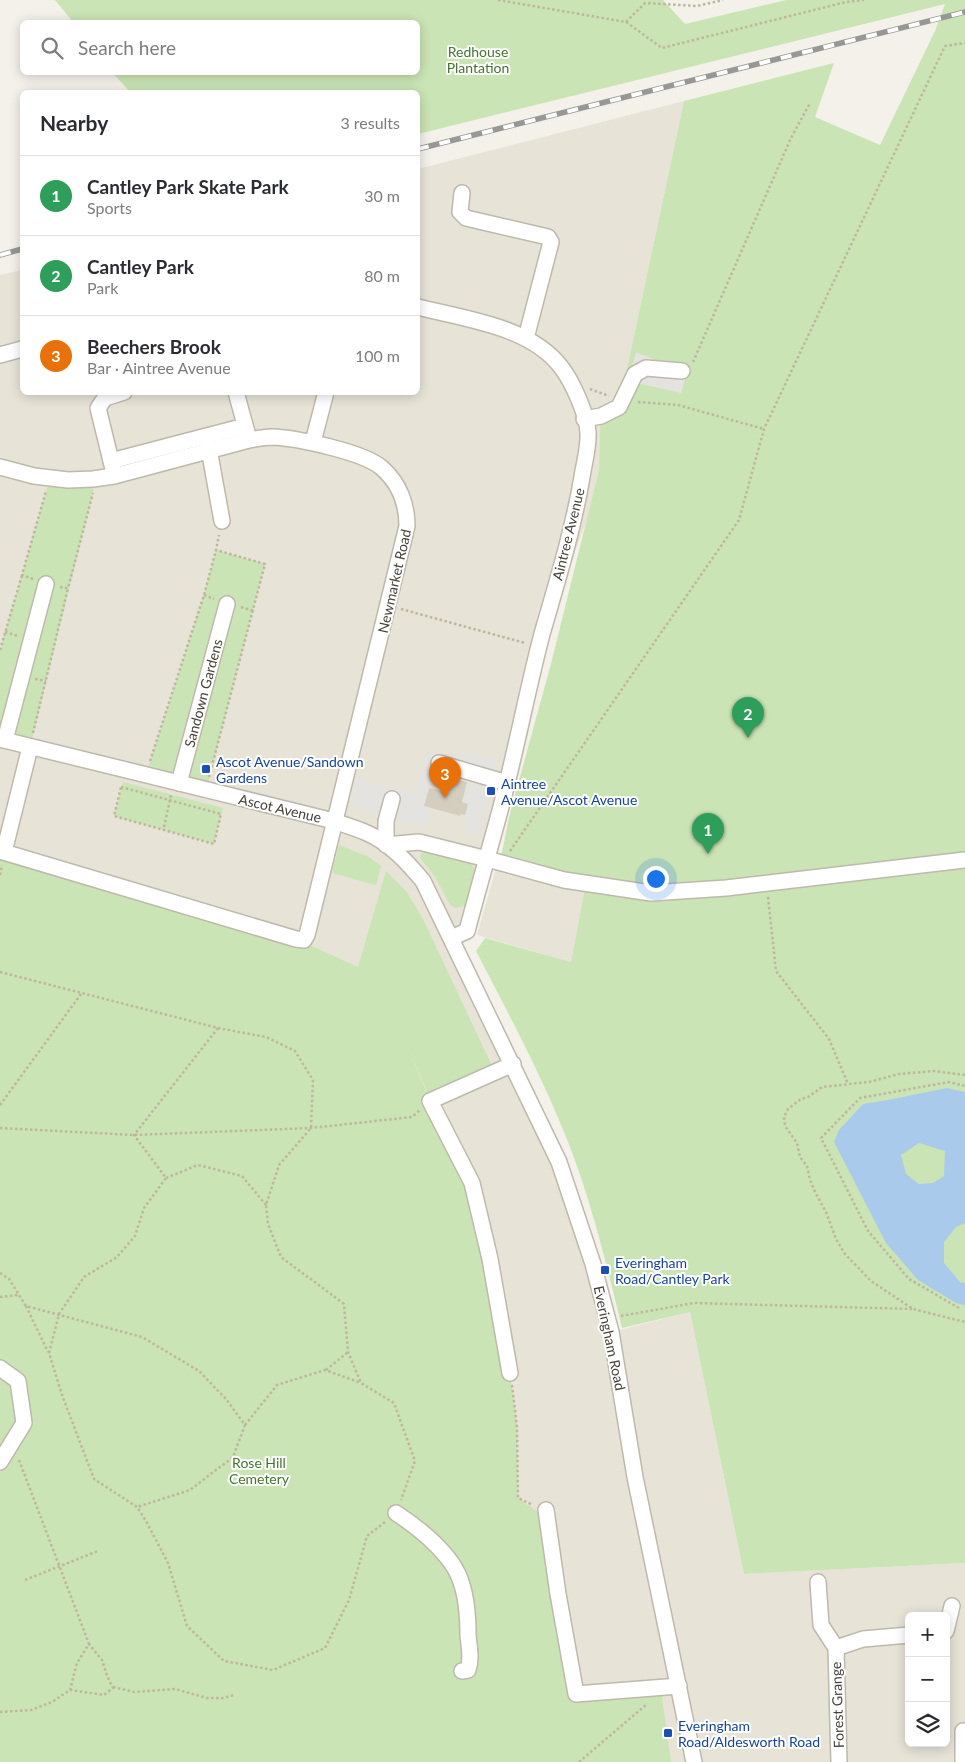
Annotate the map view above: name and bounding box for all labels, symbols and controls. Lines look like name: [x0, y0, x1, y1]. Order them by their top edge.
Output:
search box: [20, 20, 420, 75]
icon: search: [38, 34, 66, 62]
text: Search here: [78, 36, 176, 59]
park label: Redhouse Plantation: [447, 43, 509, 76]
text: Nearby: [40, 110, 108, 135]
text: 3 results: [340, 113, 400, 132]
text: Cantley Park Skate Park: [87, 175, 289, 198]
text: 1: [51, 186, 61, 205]
text: 30 m: [364, 186, 400, 205]
text: Sports: [87, 198, 132, 217]
text: Cantley Park: [87, 255, 194, 278]
text: 2: [51, 266, 61, 285]
text: 80 m: [364, 266, 400, 285]
text: Park: [87, 278, 118, 297]
text: Beechers Brook: [87, 335, 221, 358]
text: 3: [51, 346, 61, 365]
text: 100 m: [355, 346, 400, 365]
text: Bar · Aintree Avenue: [87, 358, 231, 377]
street label: Aintree Avenue: [548, 486, 588, 582]
street label: Newmarket Road: [374, 527, 414, 635]
street label: Sandown Gardens: [180, 637, 226, 749]
pin: 2: [732, 697, 764, 738]
place label: Ascot Avenue/Sandown Gardens: [216, 753, 363, 786]
pin: 3: [429, 757, 461, 798]
marker: Ascot Avenue/Sandown Gardens: [200, 763, 212, 775]
place label: Aintree Avenue/Ascot Avenue: [501, 775, 637, 808]
marker: Aintree Avenue/Ascot Avenue: [485, 785, 497, 797]
street label: Ascot Avenue: [237, 790, 323, 826]
pin: 1: [692, 813, 724, 854]
your location: [643, 866, 669, 892]
place label: Everingham Road/Cantley Park: [615, 1254, 731, 1287]
marker: Everingham Road/Cantley Park: [599, 1264, 611, 1276]
street label: Everingham Road: [591, 1284, 629, 1392]
park label: Rose Hill Cemetery: [229, 1454, 290, 1487]
map controls: [905, 1612, 950, 1747]
button: +: [905, 1612, 950, 1657]
button: −: [905, 1657, 950, 1702]
street label: Forest Grange: [827, 1661, 847, 1749]
button: layers: [905, 1702, 950, 1747]
place label: Everingham Road/Aldesworth Road: [678, 1717, 820, 1750]
marker: Everingham Road/Aldesworth Road: [662, 1727, 674, 1739]

